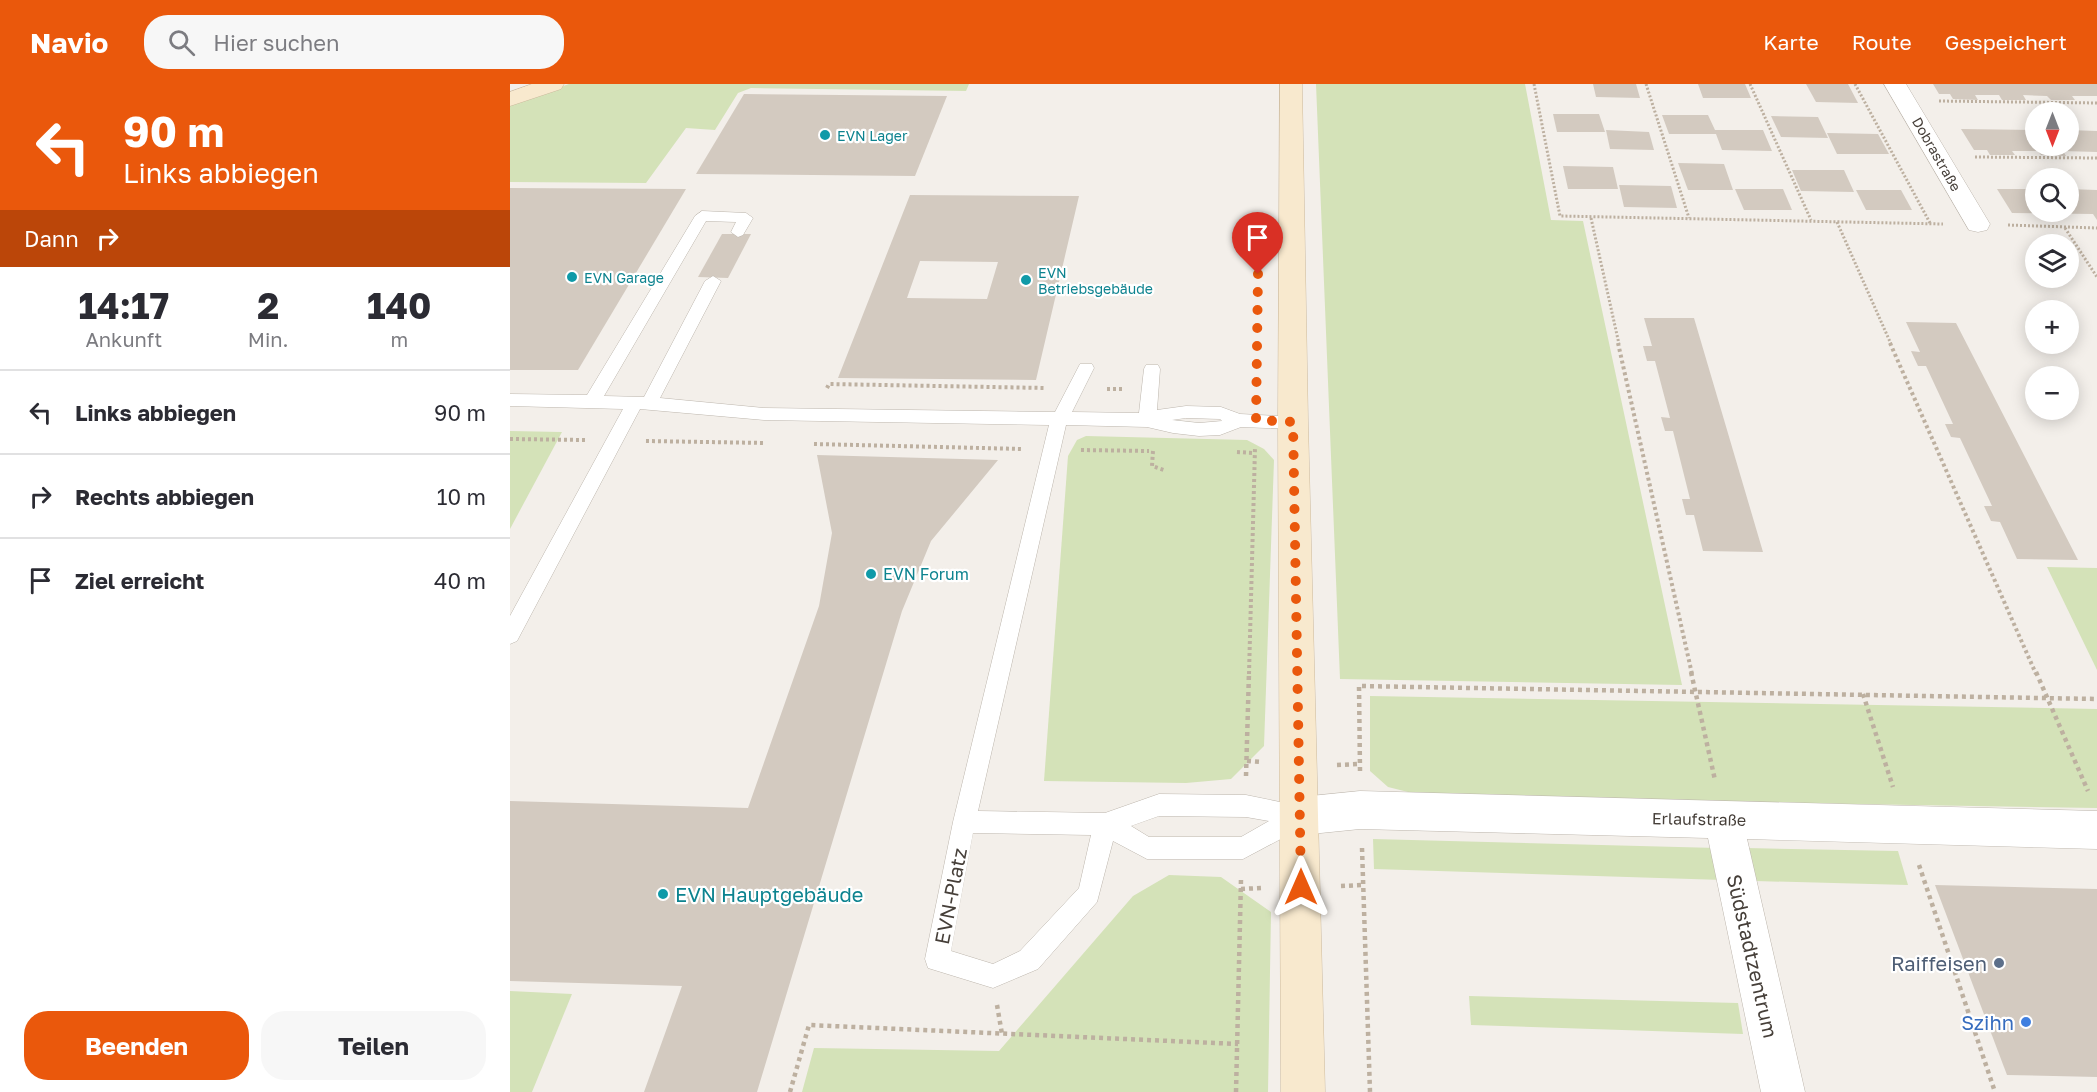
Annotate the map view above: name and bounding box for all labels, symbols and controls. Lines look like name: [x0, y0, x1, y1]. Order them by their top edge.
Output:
search box: [144, 15, 564, 69]
text: Navio: [30, 26, 108, 59]
icon: search: [165, 26, 198, 59]
text: Hier suchen: [213, 29, 340, 56]
text: Karte: [1763, 29, 1819, 55]
text: Route: [1852, 29, 1912, 55]
text: Gespeichert: [1945, 29, 2067, 55]
north arrow: [2025, 102, 2079, 156]
map controls: [2025, 102, 2079, 420]
text: 90 m: [123, 106, 224, 156]
icon: left: [24, 108, 102, 186]
street label: Dobrastraße: [1909, 114, 1965, 194]
place label: EVN Lager: [837, 127, 908, 144]
marker: EVN Lager: [818, 128, 832, 142]
text: Links abbiegen: [123, 157, 319, 189]
button: search: [2025, 168, 2079, 222]
pin: [1232, 212, 1283, 274]
icon: arrive: [1241, 221, 1274, 254]
icon: right: [91, 222, 124, 255]
text: Dann: [24, 225, 79, 252]
button: layers: [2025, 234, 2079, 288]
place label: EVN Betriebsgebäude: [1038, 264, 1153, 297]
place label: EVN Garage: [584, 269, 664, 286]
marker: EVN Garage: [565, 270, 579, 284]
marker: EVN Betriebsgebäude: [1019, 273, 1033, 287]
text: 14:17: [78, 284, 169, 327]
text: 2: [257, 284, 279, 327]
text: 140: [367, 284, 432, 327]
button: +: [2025, 300, 2079, 354]
text: Ankunft: [85, 327, 162, 351]
text: Min.: [248, 327, 289, 351]
text: m: [390, 327, 408, 351]
button: −: [2025, 366, 2079, 420]
icon: left: [24, 396, 57, 429]
text: Links abbiegen: [75, 399, 236, 426]
text: 90 m: [434, 399, 486, 426]
icon: right: [24, 480, 57, 513]
text: Rechts abbiegen: [75, 483, 254, 510]
text: 10 m: [437, 483, 486, 510]
icon: arrive: [24, 564, 57, 597]
place label: EVN Forum: [883, 564, 969, 584]
text: Ziel erreicht: [75, 567, 204, 594]
text: 40 m: [434, 567, 486, 594]
marker: EVN Forum: [864, 567, 878, 581]
street label: Erlaufstraße: [1652, 808, 1746, 830]
street label: EVN-Platz: [929, 846, 971, 946]
position arrow: [1269, 855, 1333, 919]
street label: Südstadtzentrum: [1722, 872, 1784, 1040]
place label: EVN Hauptgebäude: [675, 882, 863, 906]
marker: EVN Hauptgebäude: [656, 887, 670, 901]
place label: Raiffeisen: [1891, 951, 1987, 975]
marker: Raiffeisen: [1992, 956, 2006, 970]
place label: Szihn: [1961, 1010, 2014, 1034]
button: Beenden: [24, 1011, 249, 1080]
button: Teilen: [261, 1011, 486, 1080]
marker: Szihn: [2019, 1015, 2033, 1029]

